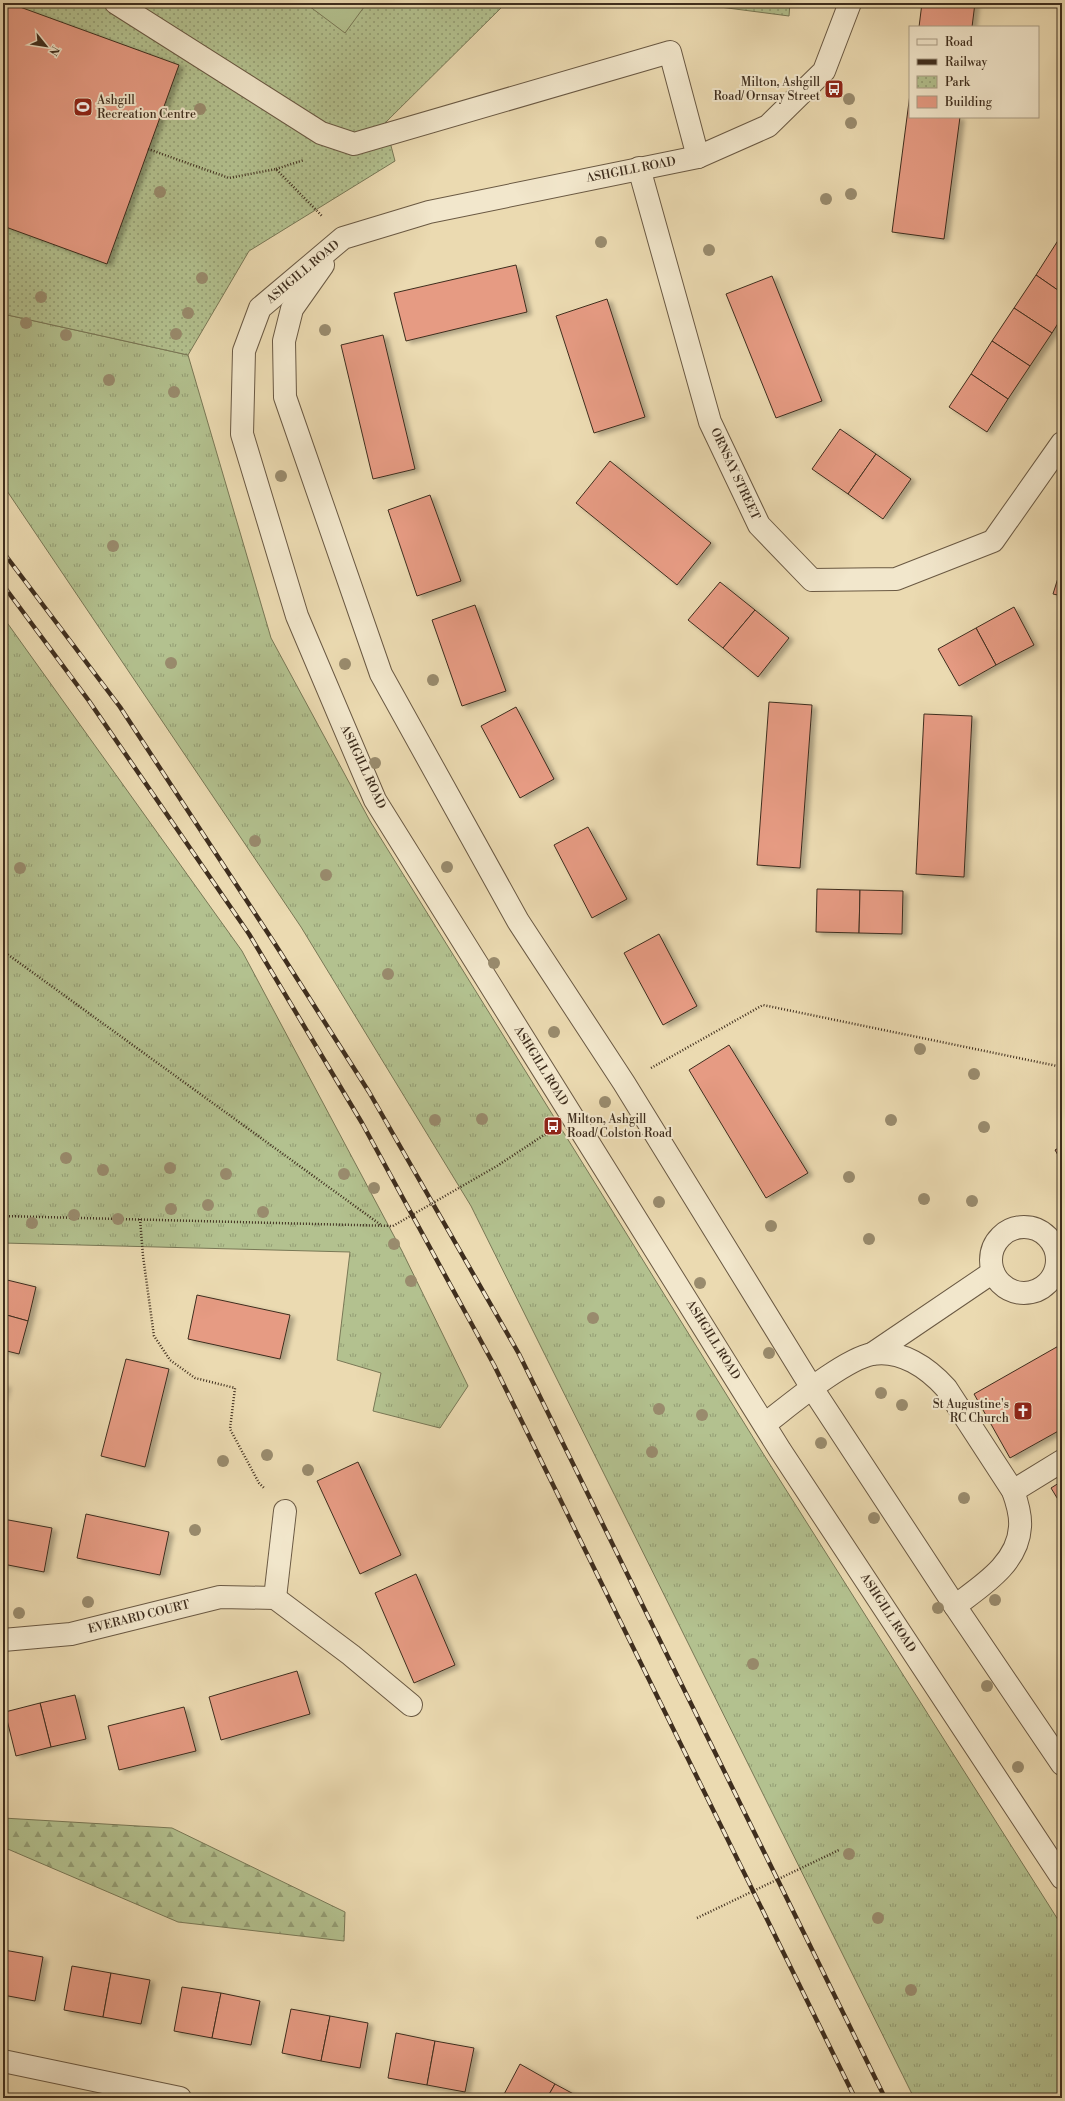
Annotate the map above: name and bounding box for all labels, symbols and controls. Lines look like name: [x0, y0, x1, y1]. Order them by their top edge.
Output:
north arrow: [26, 26, 66, 66]
legend: [909, 26, 1039, 118]
text: Road: [945, 35, 973, 50]
text: N: [45, 43, 62, 58]
text: Railway: [945, 55, 987, 70]
place label: Milton, Ashgill Road/ Ornsay Street: [713, 75, 821, 104]
text: Park: [945, 75, 971, 90]
bus stop icon: Milton, Ashgill Road/ Ornsay Street: [823, 78, 845, 100]
place label: Ashgill Recreation Centre: [96, 93, 196, 122]
text: Building: [944, 95, 993, 110]
sports icon: Ashgill Recreation Centre: [72, 96, 94, 118]
street label: ASHGILL ROAD: [584, 154, 677, 186]
street label: ASHGILL ROAD: [263, 237, 343, 308]
street label: ORNSAY STREET: [707, 426, 763, 523]
street label: ASHGILL ROAD: [337, 722, 389, 811]
street label: ASHGILL ROAD: [510, 1023, 571, 1109]
place label: Milton, Ashgill Road/ Colston Road: [567, 1112, 672, 1141]
bus stop icon: Milton, Ashgill Road/ Colston Road: [542, 1115, 564, 1137]
street label: ASHGILL ROAD: [682, 1297, 743, 1383]
place label: St Augustine's RC Church: [933, 1397, 1009, 1426]
church icon: St Augustine's RC Church: [1012, 1400, 1034, 1422]
street label: ASHGILL ROAD: [856, 1570, 919, 1655]
street label: EVERARD COURT: [87, 1597, 192, 1637]

